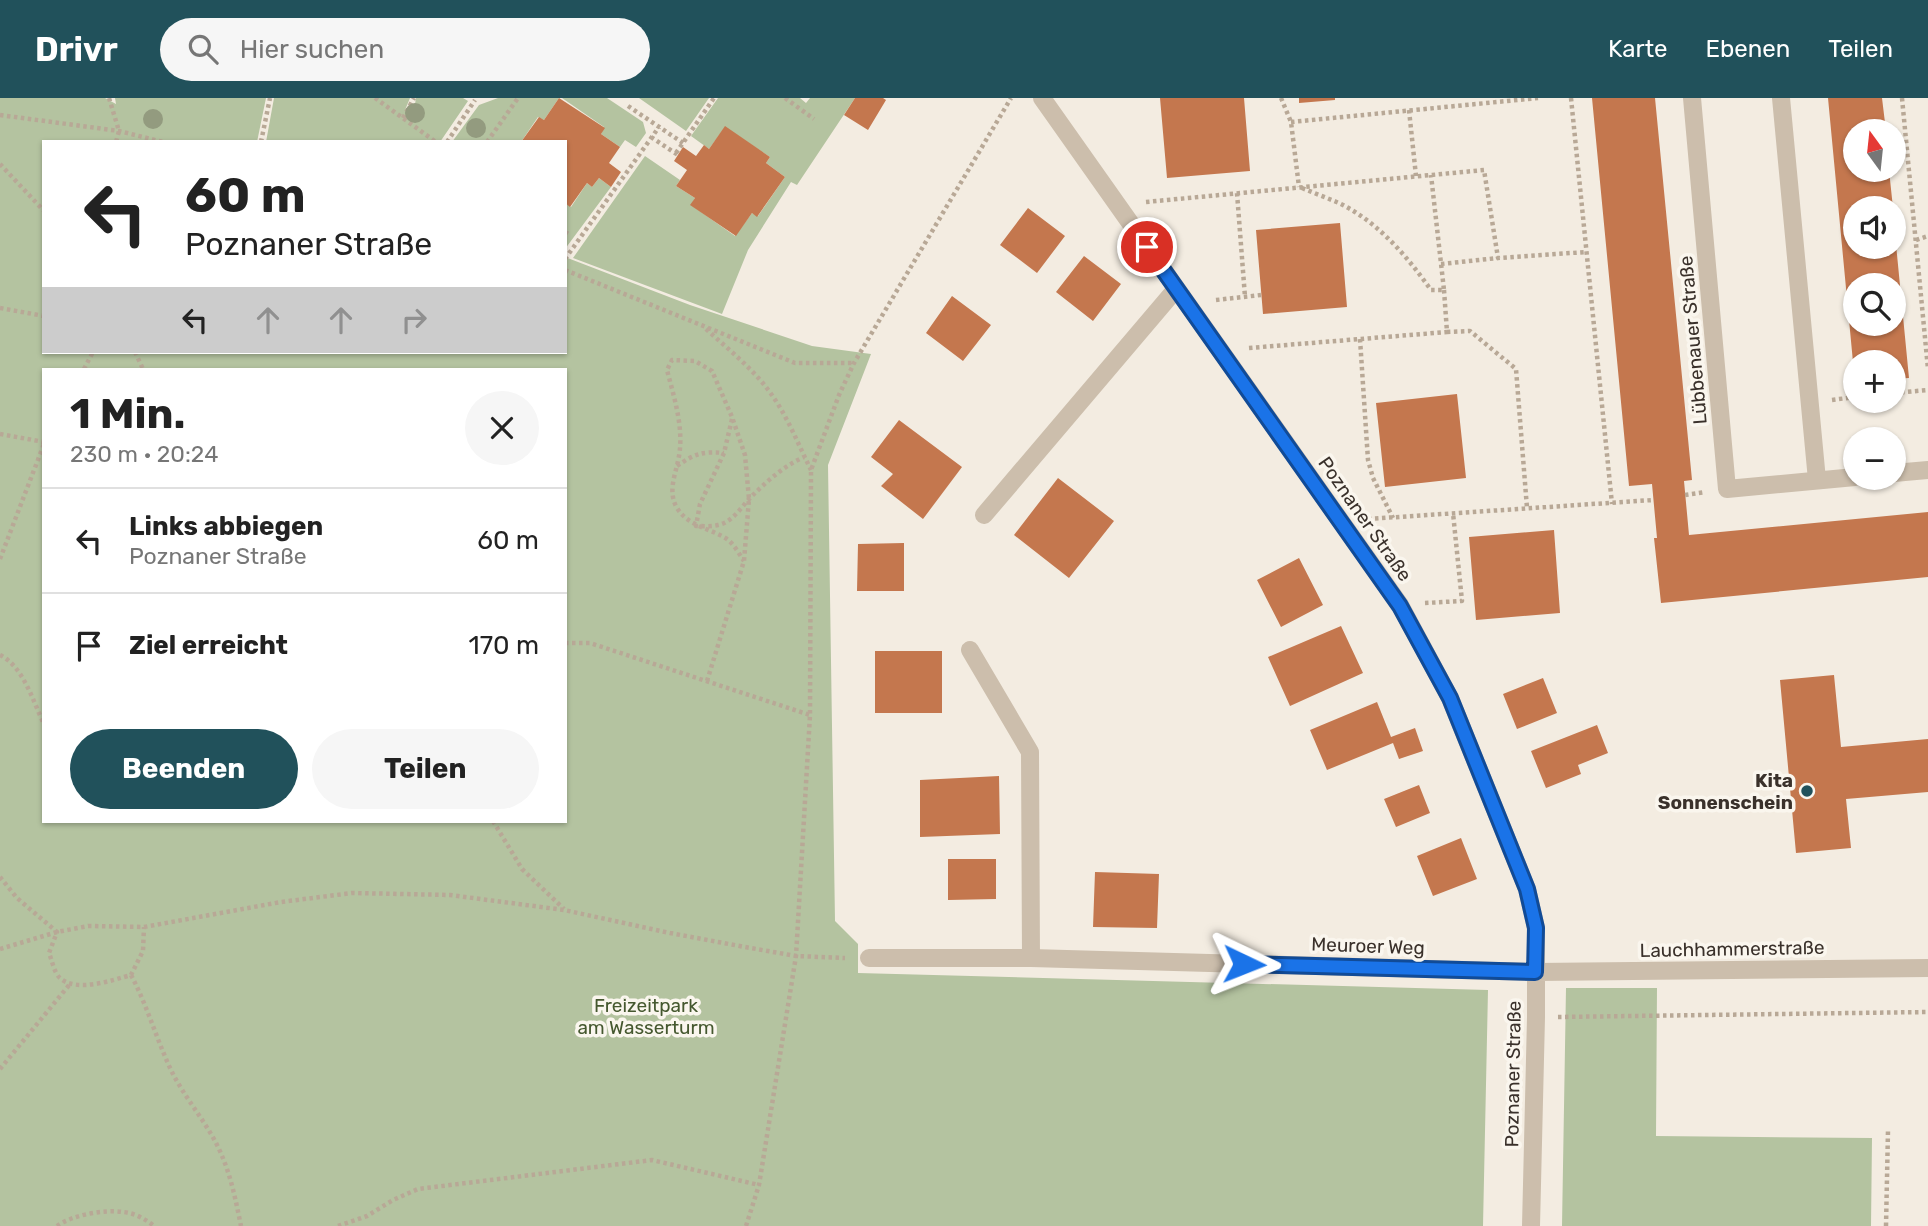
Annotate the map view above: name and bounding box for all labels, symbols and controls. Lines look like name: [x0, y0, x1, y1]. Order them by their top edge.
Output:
search box: [160, 18, 650, 81]
text: Drivr: [35, 30, 118, 69]
icon: search: [184, 30, 222, 68]
text: Hier suchen: [240, 34, 384, 65]
text: Karte: [1608, 35, 1668, 63]
text: Ebenen: [1706, 35, 1790, 63]
text: Teilen: [1828, 35, 1893, 63]
north arrow: [1843, 119, 1906, 182]
map controls: [1843, 119, 1906, 490]
text: 60 m: [185, 166, 306, 224]
icon: left: [70, 168, 161, 259]
button: sound: [1843, 196, 1906, 259]
pin: [1117, 217, 1177, 277]
text: Poznaner Straße: [185, 225, 432, 263]
icon: arrive: [1128, 228, 1166, 266]
street label: Lübbenauer Straße: [1674, 255, 1712, 425]
button: search: [1843, 273, 1906, 336]
icon: left: [176, 301, 214, 339]
icon: ahead: [249, 301, 287, 339]
icon: ahead: [322, 301, 360, 339]
icon: right: [395, 301, 433, 339]
button: +: [1843, 350, 1906, 413]
text: 1 Min.: [70, 389, 186, 439]
button: close: [465, 391, 539, 465]
button: −: [1843, 427, 1906, 490]
text: 230 m · 20:24: [70, 440, 218, 468]
street label: Poznaner Straße: [1313, 452, 1417, 586]
text: Links abbiegen: [129, 511, 323, 542]
icon: left: [70, 522, 108, 560]
text: 60 m: [477, 525, 539, 556]
text: Poznaner Straße: [129, 542, 307, 570]
icon: arrive: [70, 627, 108, 665]
text: Ziel erreicht: [129, 630, 288, 661]
text: 170 m: [469, 630, 539, 661]
button: Beenden: [70, 729, 298, 809]
button: Teilen: [312, 729, 539, 809]
place label: Kita Sonnenschein: [1658, 769, 1793, 814]
marker: Kita Sonnenschein: [1799, 783, 1815, 799]
position arrow: [1207, 927, 1281, 1001]
street label: Meuroer Weg: [1311, 933, 1425, 959]
street label: Lauchhammerstraße: [1639, 936, 1825, 962]
park label: Freizeitpark am Wasserturm: [577, 994, 715, 1039]
street label: Poznaner Straße: [1500, 1000, 1526, 1148]

